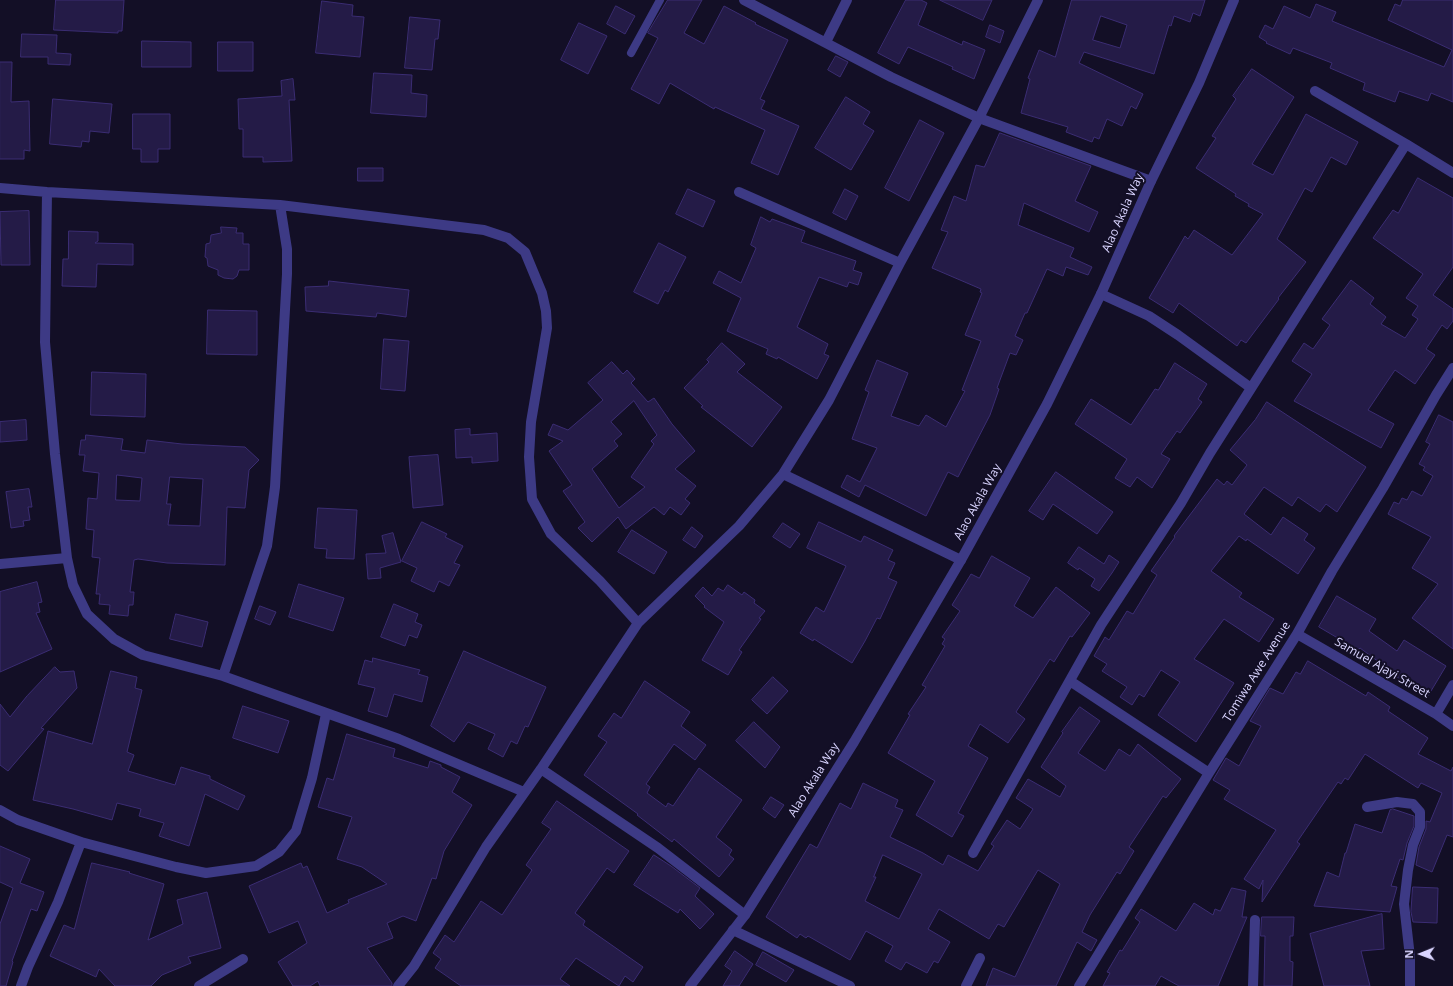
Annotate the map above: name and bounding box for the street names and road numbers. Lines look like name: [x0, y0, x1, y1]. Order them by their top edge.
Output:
street label: Alao Akala Way: [1099, 171, 1147, 255]
street label: Alao Akala Way: [951, 461, 1005, 543]
street label: Tomiwa Awe Avenue: [1220, 619, 1294, 725]
street label: Samuel Ajayi Street: [1332, 635, 1432, 701]
street label: Alao Akala Way: [785, 740, 843, 820]

